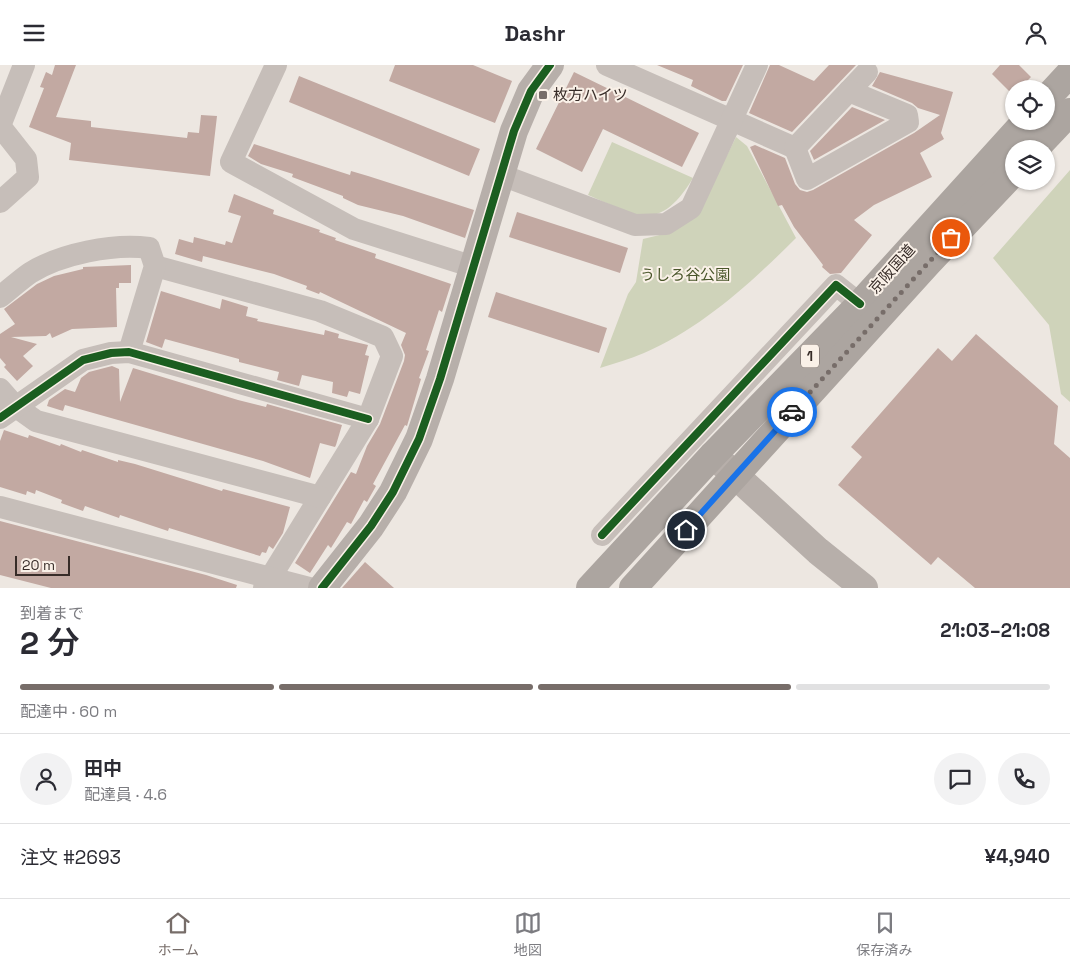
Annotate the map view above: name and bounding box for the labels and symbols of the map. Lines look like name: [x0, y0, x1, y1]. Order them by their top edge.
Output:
place label: 枚方ハイツ: [553, 85, 628, 104]
marker: 枚方ハイツ: [537, 89, 549, 101]
pin: [930, 217, 972, 259]
street label: 京阪国道: [864, 240, 919, 297]
park label: うしろ谷公園: [640, 265, 730, 284]
road number: 1: [801, 345, 819, 367]
courier: [767, 387, 817, 437]
pin: [665, 509, 707, 551]
scale bar: [15, 553, 70, 576]

